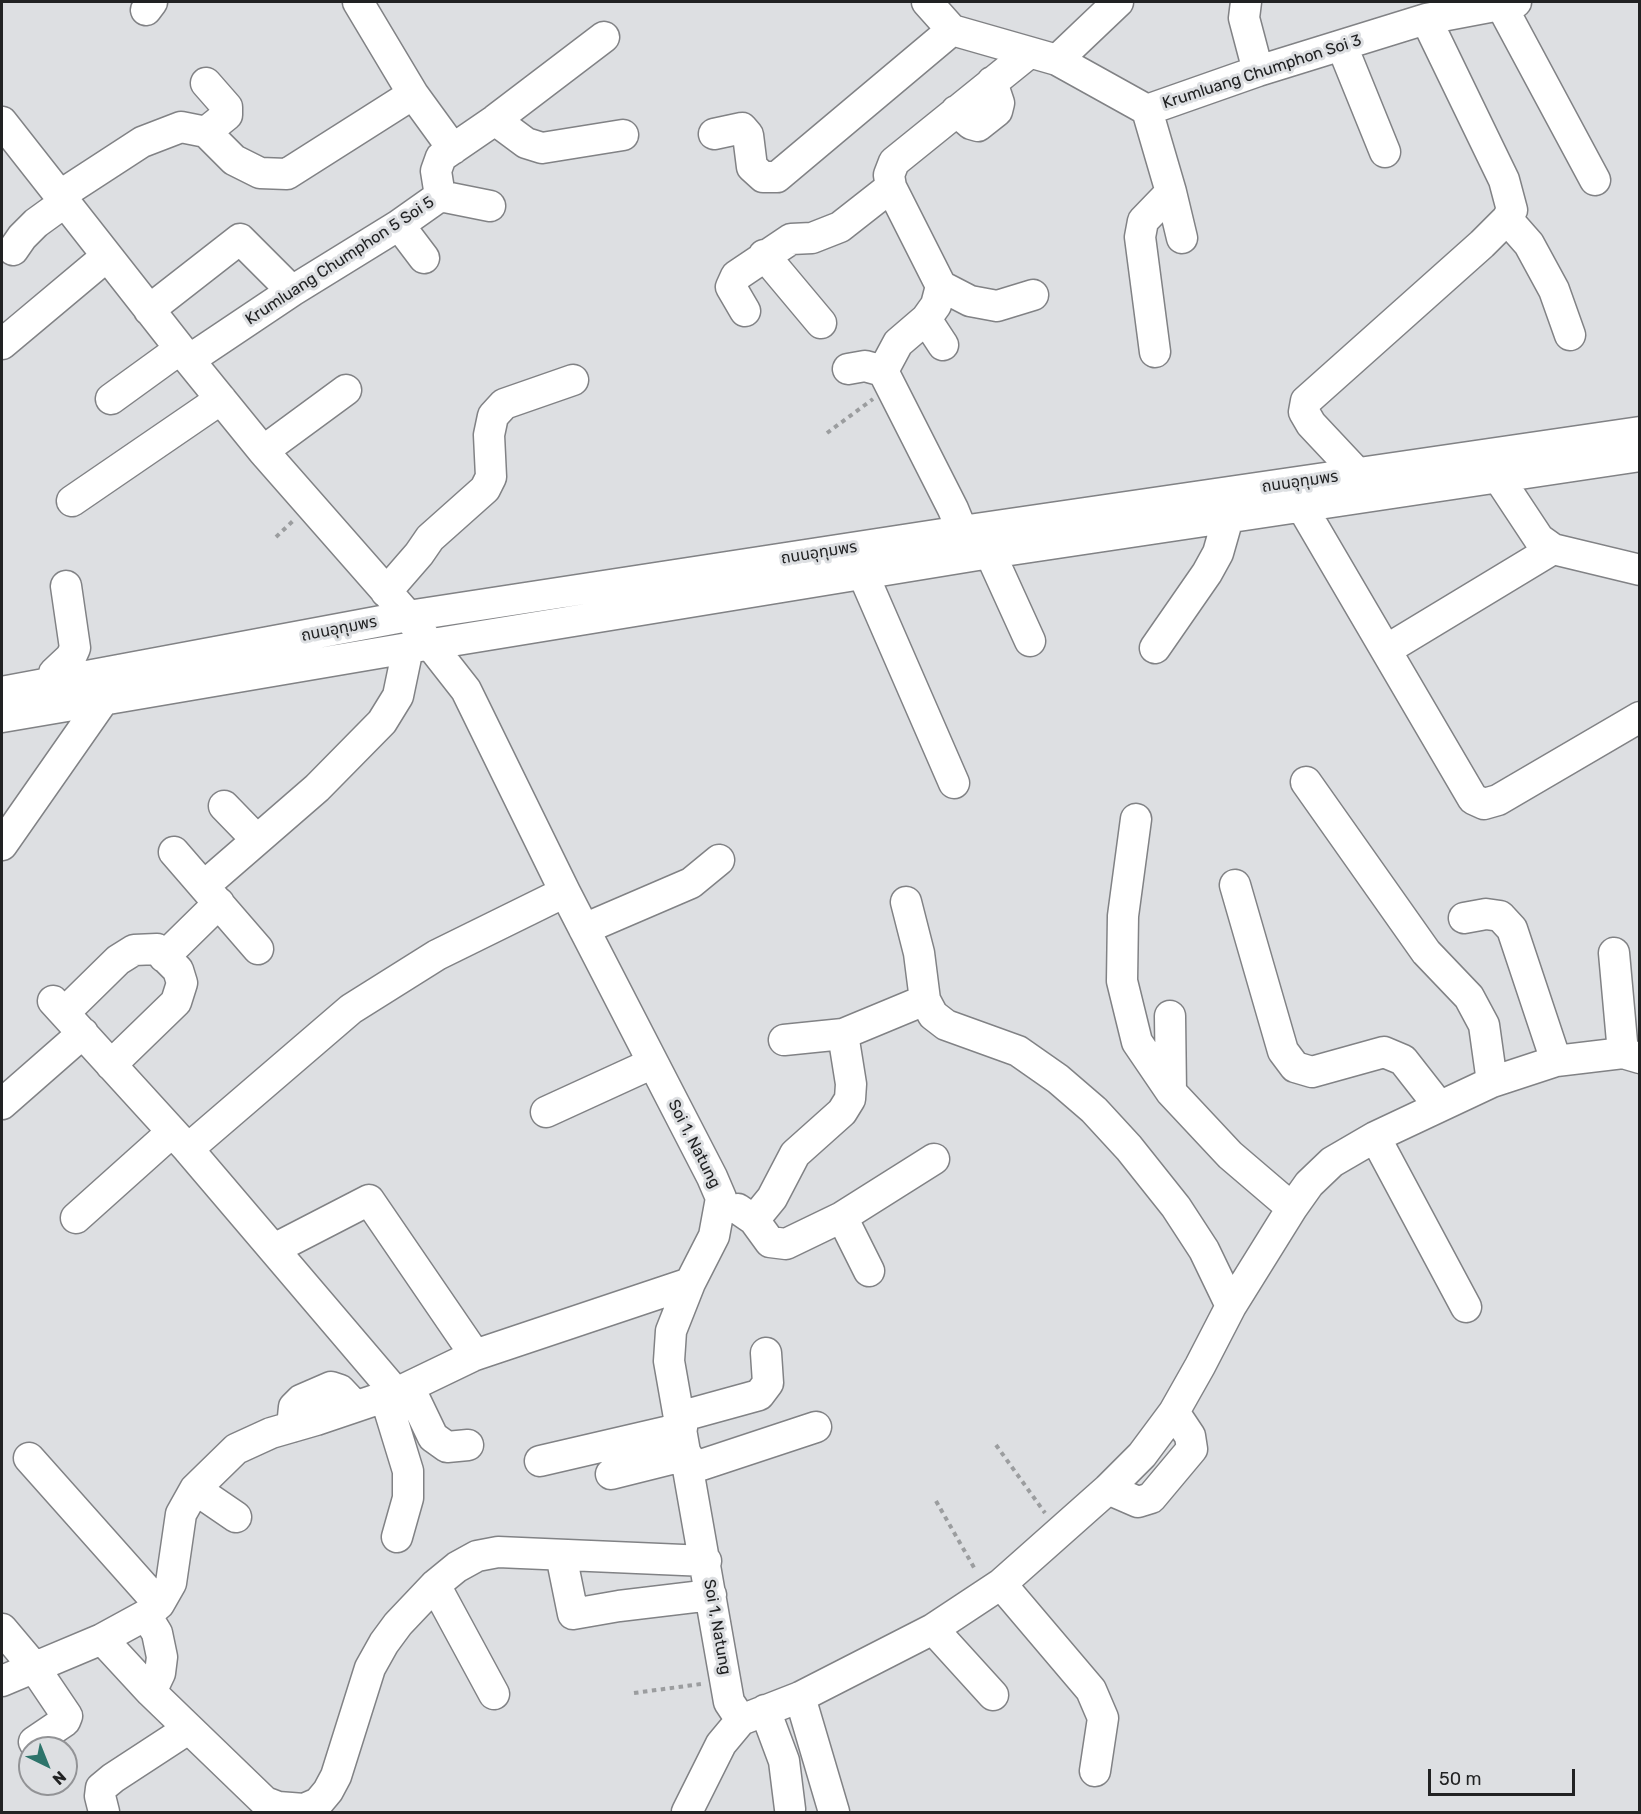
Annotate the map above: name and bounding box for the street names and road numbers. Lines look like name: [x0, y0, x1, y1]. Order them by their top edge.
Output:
street label: Krumluang Chumphon Soi 3: [1160, 31, 1364, 113]
street label: Krumluang Chumphon 5 Soi 5: [242, 193, 438, 329]
street label: ถนนอุทุมพร: [1261, 467, 1339, 497]
street label: ถนนอุทุมพร: [780, 538, 858, 568]
street label: ถนนอุทุมพร: [299, 612, 379, 646]
street label: Soi 1, Natung: [663, 1097, 725, 1191]
street label: Soi 1, Natung: [699, 1578, 735, 1676]

